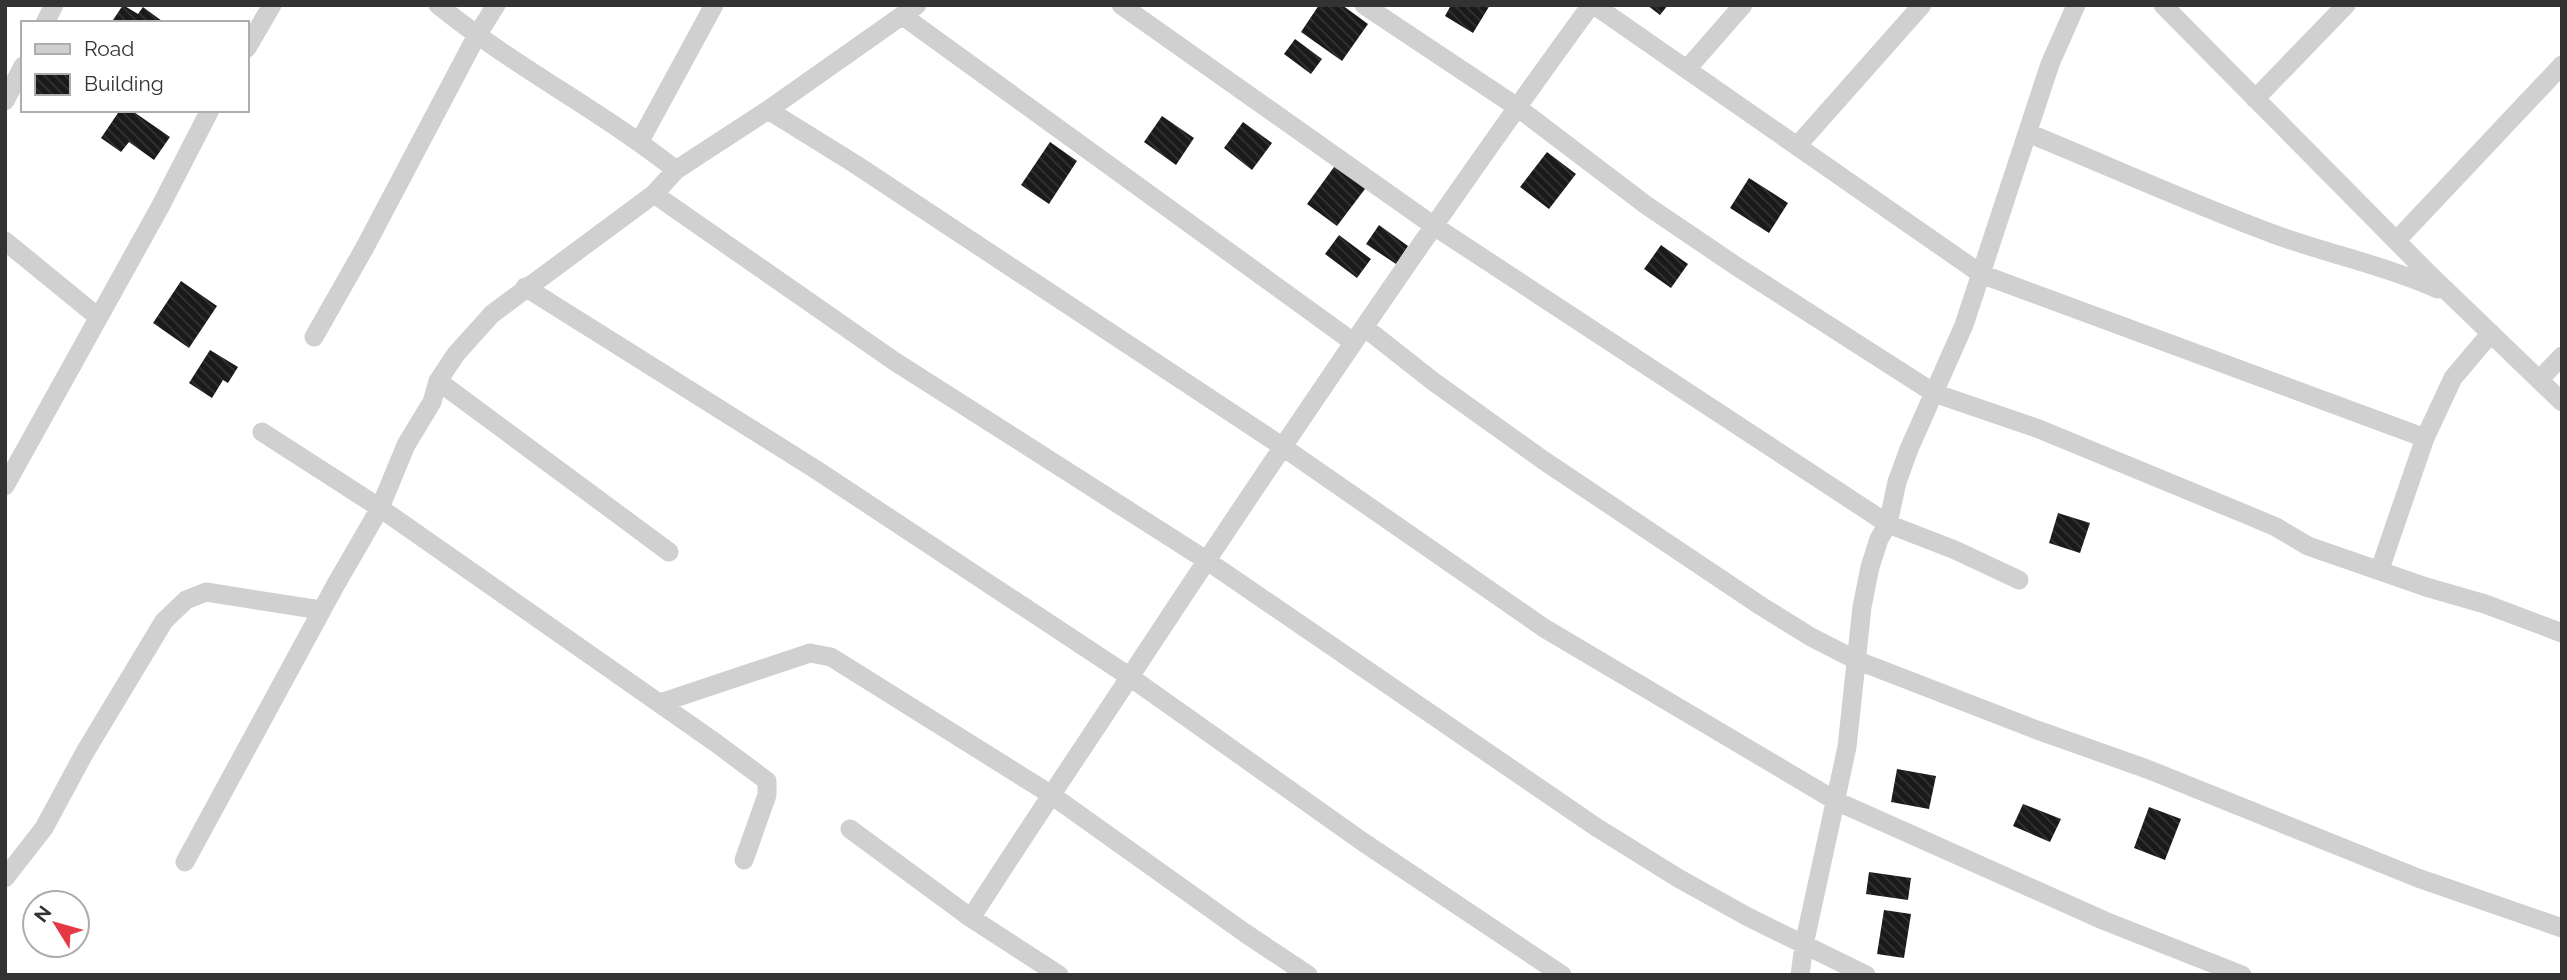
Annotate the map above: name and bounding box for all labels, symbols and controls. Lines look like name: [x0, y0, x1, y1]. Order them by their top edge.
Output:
legend: [21, 21, 248, 112]
text: Road: [84, 36, 134, 61]
text: Building: [84, 71, 164, 96]
north arrow: [21, 889, 91, 959]
text: N: [29, 901, 56, 926]

